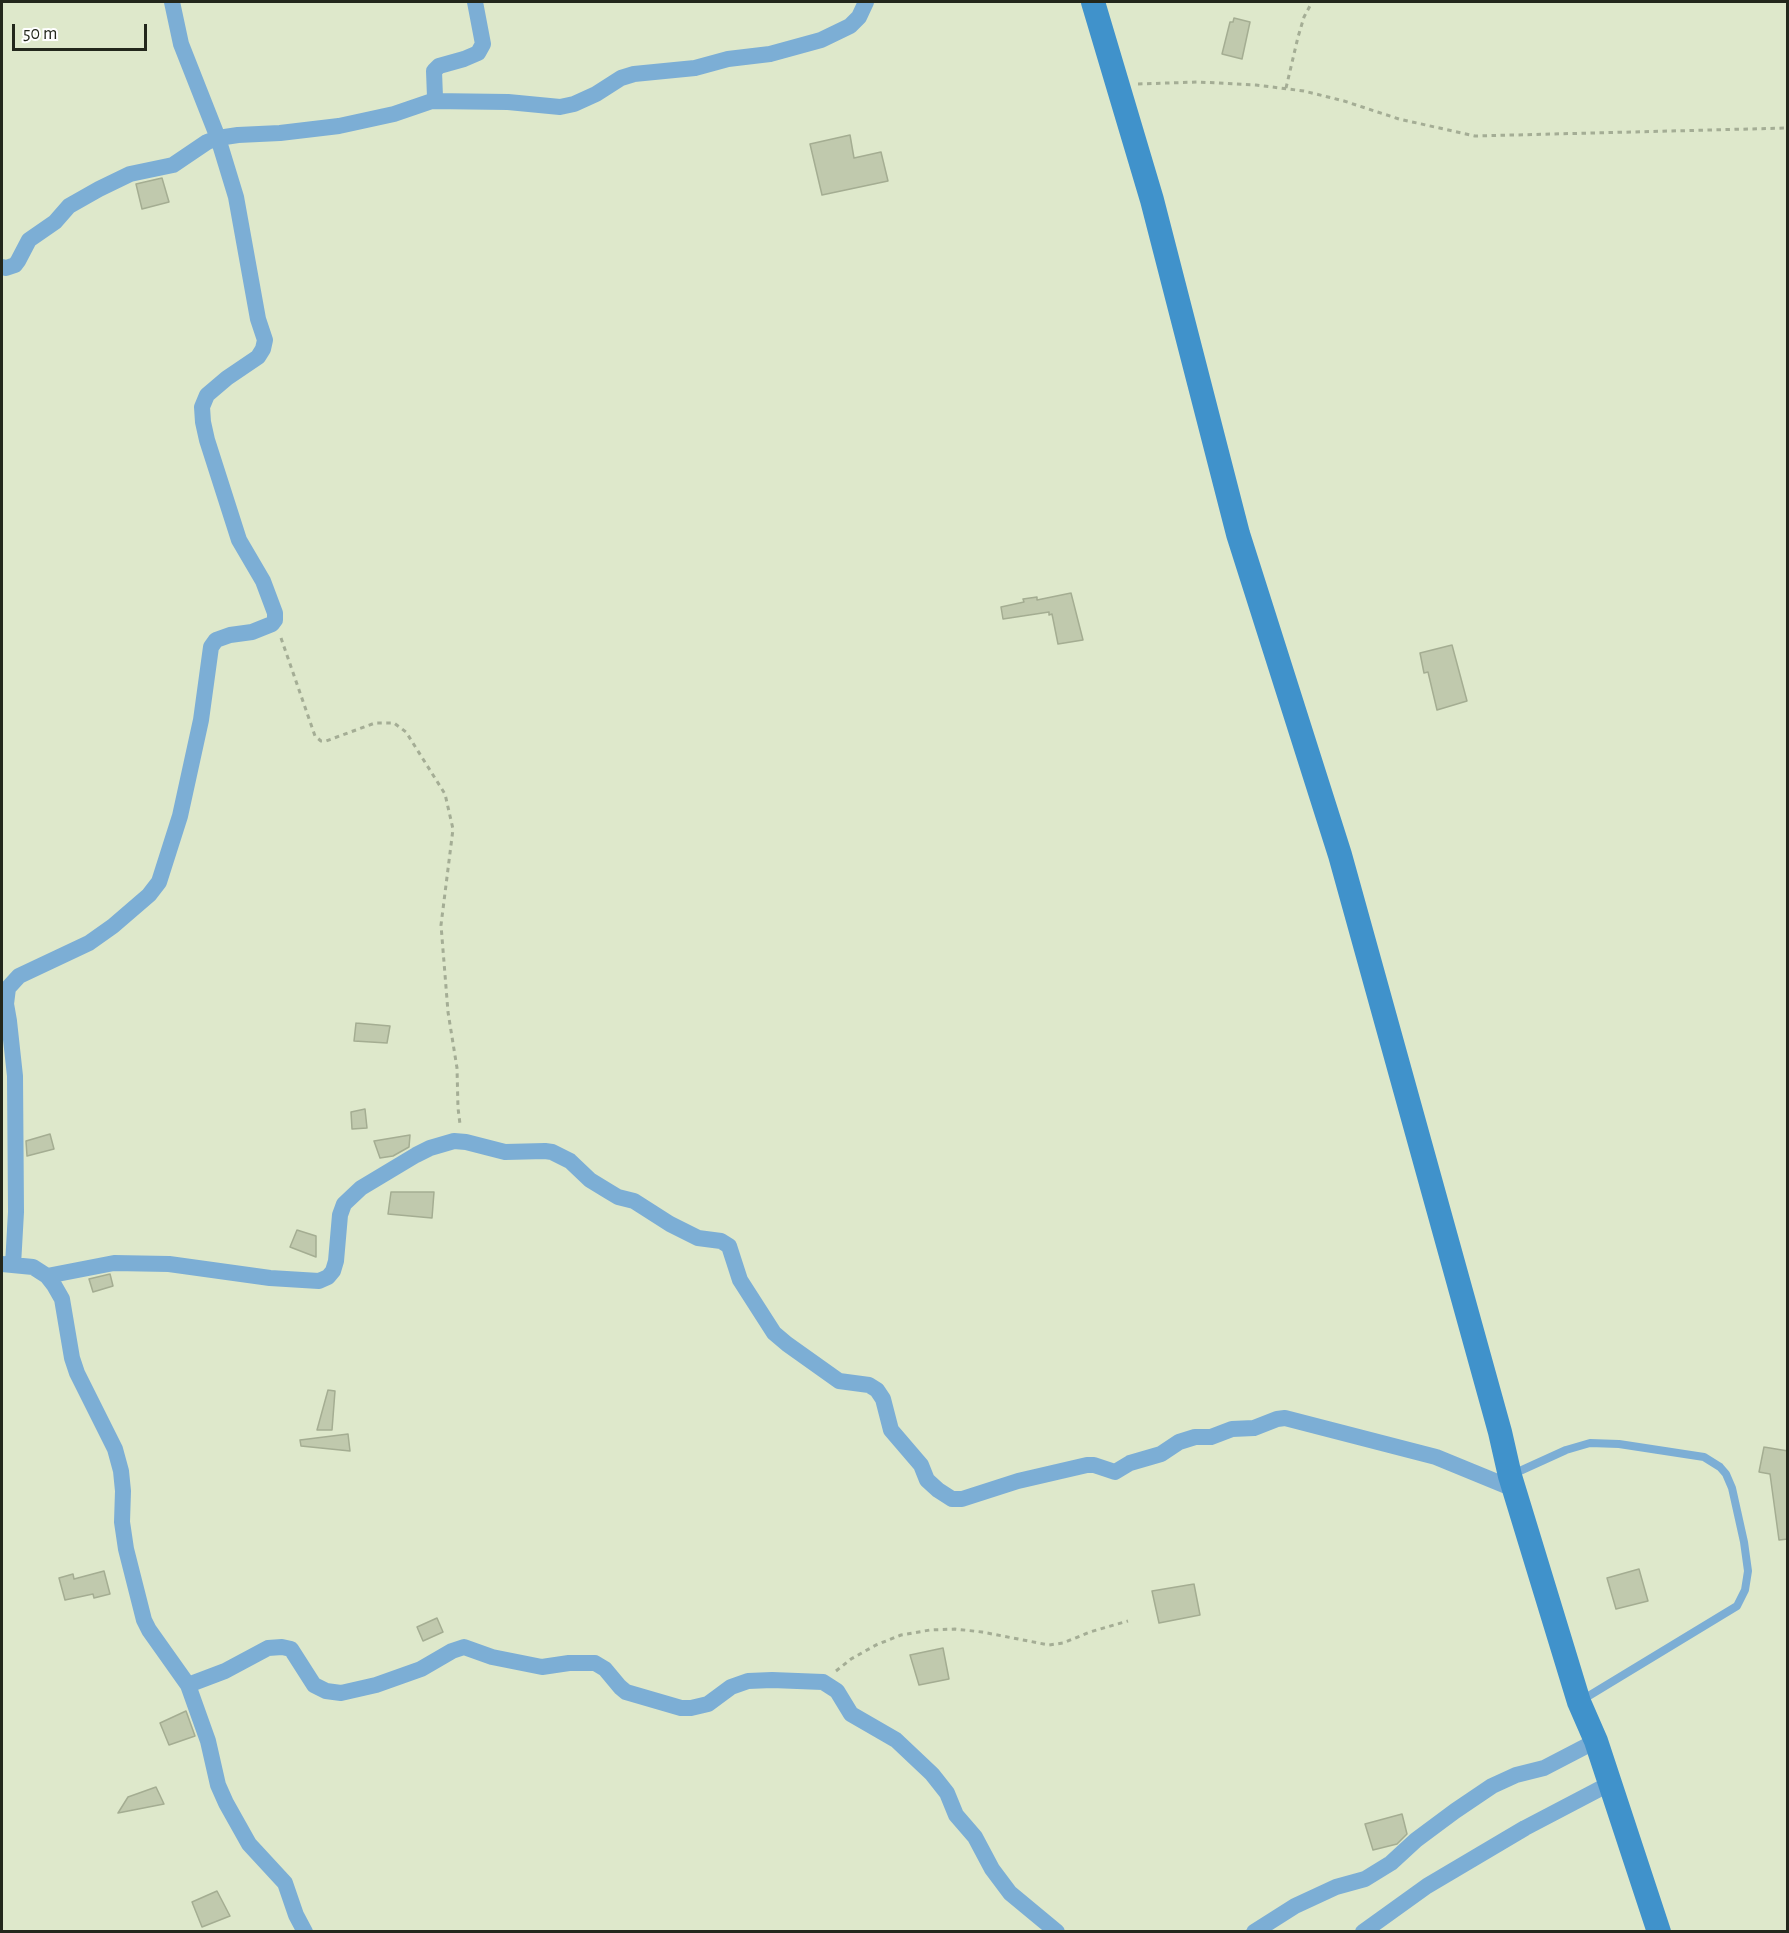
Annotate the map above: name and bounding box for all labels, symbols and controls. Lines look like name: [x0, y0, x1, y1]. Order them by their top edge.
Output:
scale bar: [15, 12, 150, 50]
text: 50 m: [23, 25, 57, 43]

